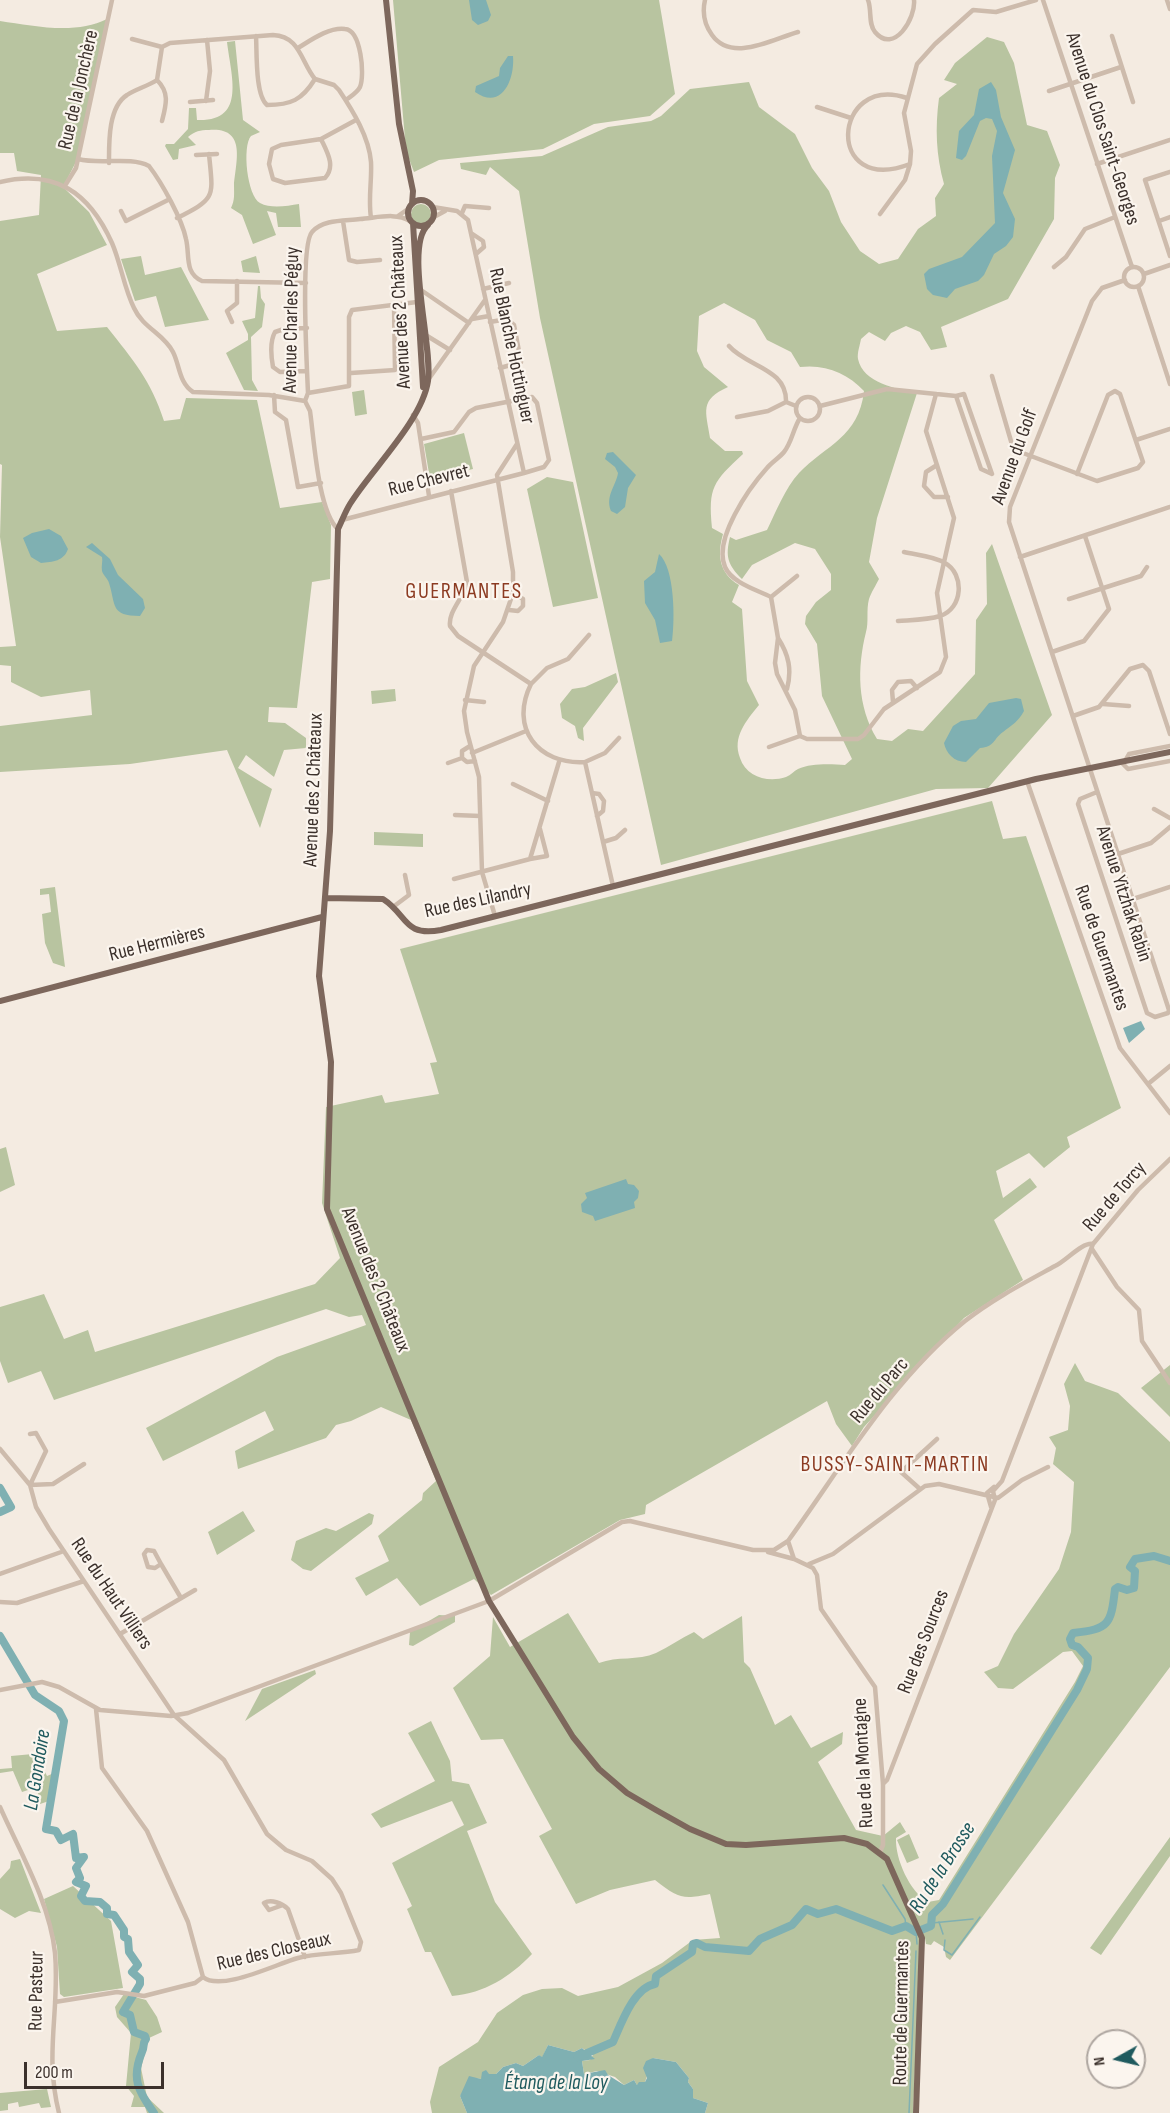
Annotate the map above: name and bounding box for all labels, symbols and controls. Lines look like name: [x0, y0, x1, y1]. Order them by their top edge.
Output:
street label: Rue de la Jonchère: [54, 28, 104, 152]
street label: Avenue du Clos Saint-Georges: [1060, 30, 1144, 228]
street label: Avenue des 2 Châteaux: [385, 235, 417, 389]
street label: Avenue Charles Péguy: [279, 247, 305, 393]
street label: Rue Blanche Hottinguer: [483, 266, 539, 426]
street label: Avenue du Golf: [987, 406, 1043, 508]
street label: Rue Chevret: [386, 459, 472, 503]
district label: GUERMANTES: [405, 579, 523, 605]
street label: Avenue des 2 Châteaux: [299, 713, 329, 867]
street label: Avenue Yitzhak Rabin: [1090, 823, 1156, 965]
street label: Rue des Lilandry: [422, 878, 534, 924]
street label: Rue de Guermantes: [1068, 882, 1134, 1014]
street label: Rue Hermières: [107, 921, 207, 967]
street label: Rue de Torcy: [1078, 1157, 1152, 1237]
street label: Avenue des 2 Châteaux: [335, 1204, 415, 1356]
street label: Rue du Parc: [846, 1353, 914, 1429]
district label: BUSSY-SAINT-MARTIN: [800, 1452, 990, 1478]
street label: Rue du Haut Villiers: [65, 1534, 157, 1654]
street label: Rue des Sources: [893, 1587, 955, 1697]
street label: Rue de la Montagne: [849, 1697, 879, 1829]
water label: La Gondoire: [19, 1728, 57, 1812]
water label: Ru de la Brosse: [904, 1818, 982, 1918]
street label: Rue des Closeaux: [215, 1927, 333, 1977]
street label: Route de Guermantes: [889, 1940, 915, 2086]
street label: Rue Pasteur: [24, 1951, 50, 2031]
north arrow: [1086, 2029, 1146, 2089]
scale bar: [27, 2050, 166, 2088]
text: N: [1090, 2056, 1110, 2067]
text: 200 m: [35, 2062, 73, 2083]
water label: Étang de la Loy: [504, 2071, 608, 2097]

